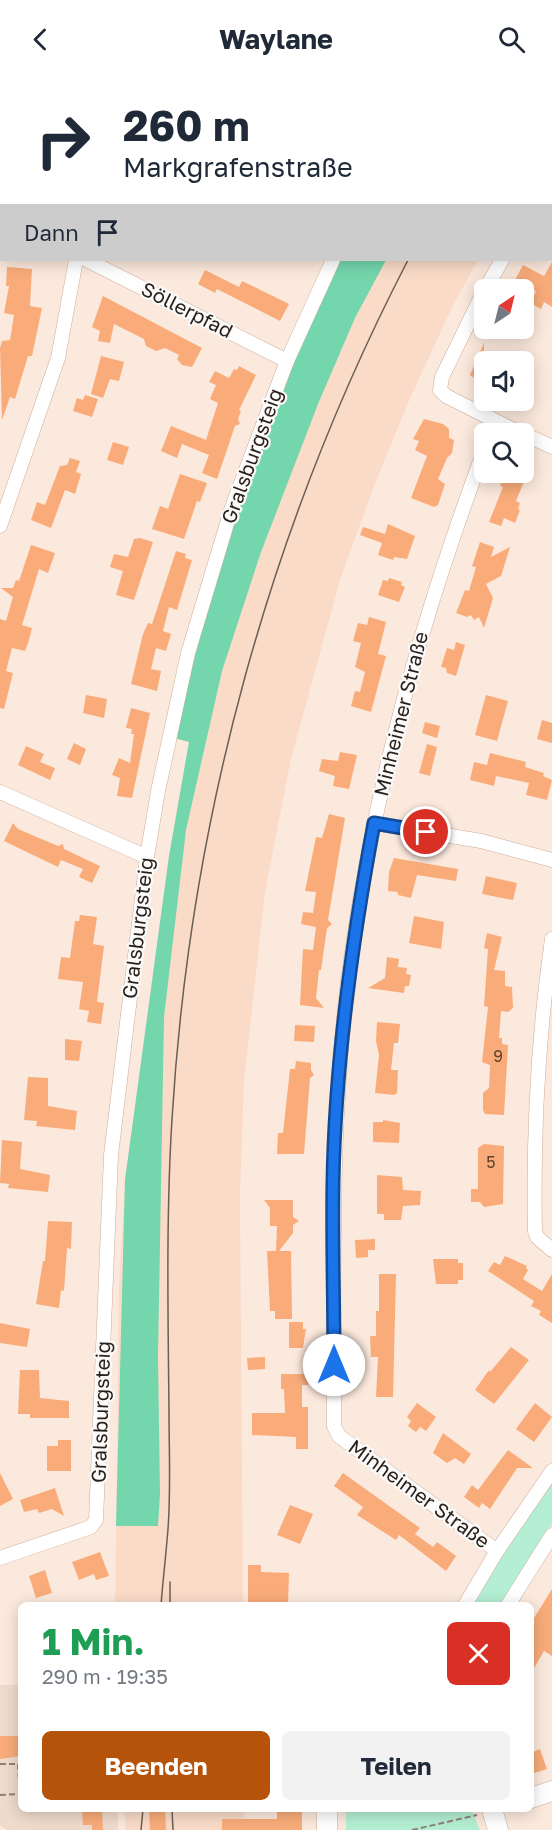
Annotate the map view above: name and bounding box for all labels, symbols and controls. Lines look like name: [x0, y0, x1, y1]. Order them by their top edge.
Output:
icon: back: [24, 23, 57, 56]
text: Waylane: [219, 23, 333, 55]
icon: search: [495, 23, 528, 56]
text: 260 m: [123, 100, 250, 150]
icon: right: [24, 102, 102, 180]
text: Markgrafenstraße: [123, 151, 353, 183]
icon: arrive: [91, 216, 124, 249]
text: Dann: [24, 219, 79, 246]
street label: Söllerpfad: [138, 276, 237, 342]
north arrow: [474, 279, 534, 339]
map controls: [474, 279, 534, 483]
button: sound: [474, 351, 534, 411]
street label: Gralsburgsteig: [215, 385, 287, 527]
button: search: [474, 423, 534, 483]
street label: Minheimer Straße: [368, 629, 432, 799]
pin: [400, 806, 451, 857]
icon: arrive: [409, 815, 442, 848]
street label: Gralsburgsteig: [116, 856, 158, 1000]
house number: 9: [493, 1046, 503, 1066]
house number: 5: [486, 1152, 496, 1172]
position arrow: [302, 1333, 366, 1397]
street label: Gralsburgsteig: [86, 1341, 114, 1483]
street label: Minheimer Straße: [344, 1434, 495, 1552]
text: 1 Min.: [42, 1620, 145, 1663]
button: close: [447, 1622, 510, 1685]
text: 290 m · 19:35: [42, 1664, 168, 1688]
button: Beenden: [42, 1731, 270, 1800]
button: Teilen: [282, 1731, 510, 1800]

